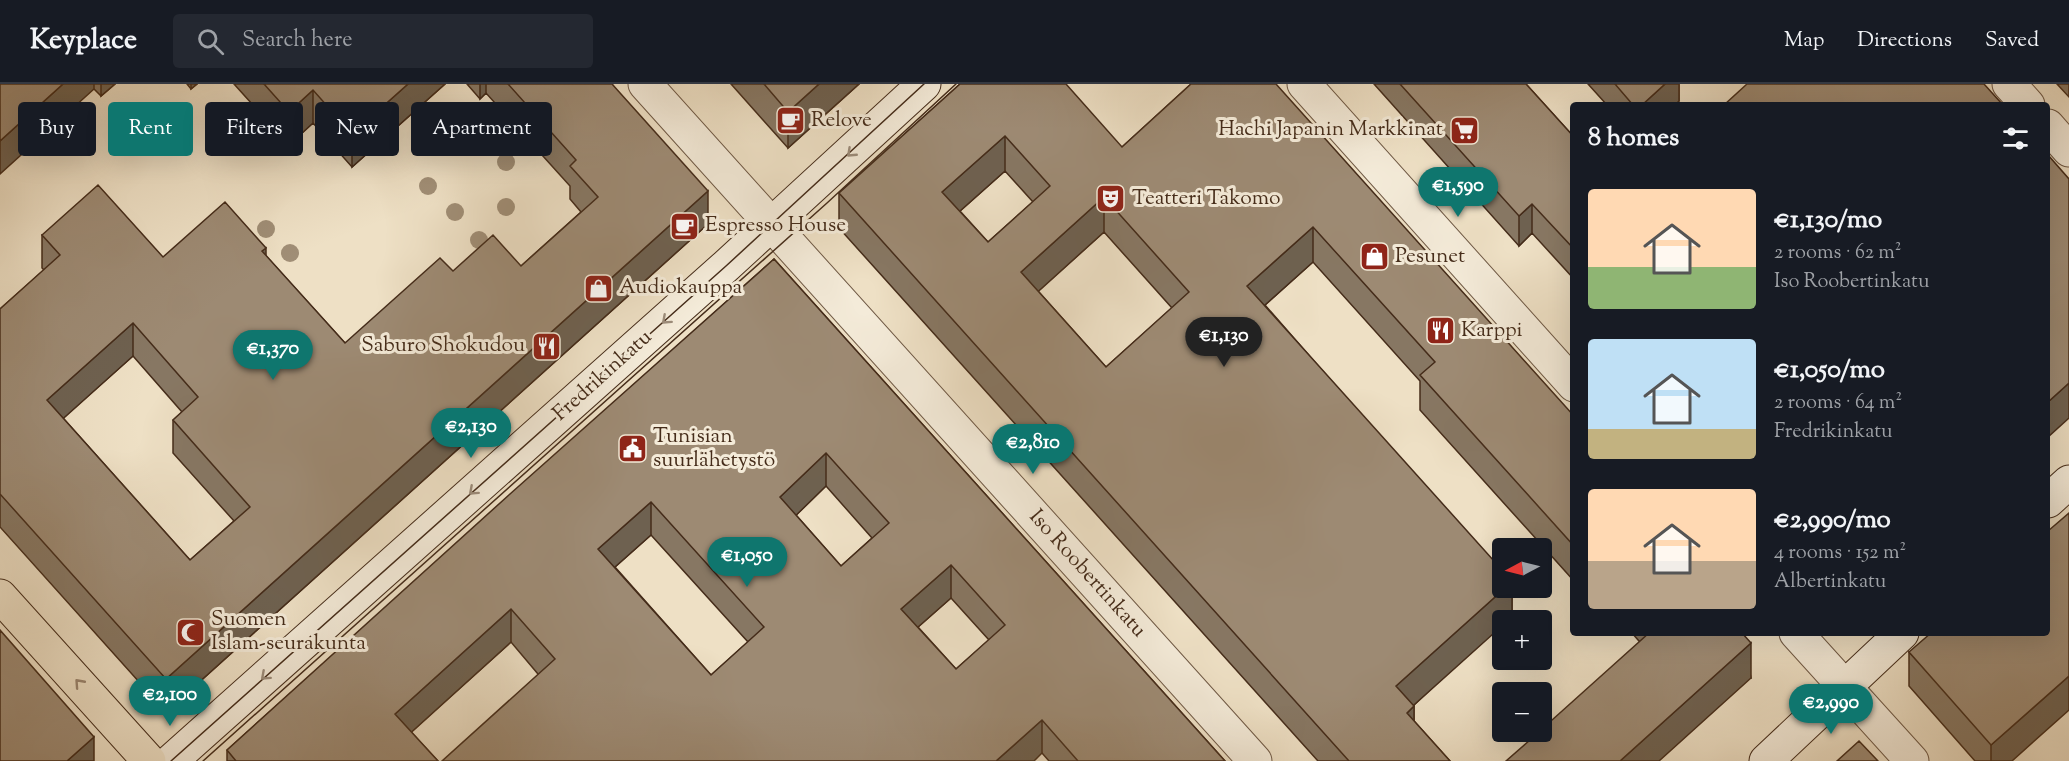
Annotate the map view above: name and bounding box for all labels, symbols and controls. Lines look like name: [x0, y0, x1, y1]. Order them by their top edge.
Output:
search box: [173, 14, 593, 68]
text: Keyplace: [30, 21, 137, 61]
icon: search: [194, 25, 227, 58]
text: Search here: [242, 25, 352, 57]
text: Map: [1784, 26, 1824, 56]
text: Directions: [1857, 26, 1952, 56]
text: Saved: [1985, 26, 2039, 56]
chip: Buy: [18, 102, 96, 156]
chip: Rent: [108, 102, 193, 156]
chip: Filters: [205, 102, 303, 156]
chip: New: [315, 102, 399, 156]
chip: Apartment: [411, 102, 552, 156]
cafe icon: Relove: [774, 105, 806, 137]
place label: Relove: [811, 106, 872, 136]
supermarket icon: Hachi Japanin Markkinat: [1448, 114, 1480, 146]
place label: Hachi Japanin Markkinat: [1218, 115, 1443, 145]
text: 8 homes: [1588, 120, 1679, 157]
icon: filters: [1999, 122, 2032, 155]
one-way arrow: [847, 145, 858, 156]
pin: €1,590: [1409, 167, 1507, 218]
text: €1,590: [1432, 172, 1484, 201]
theatre icon: Teatteri Takomo: [1095, 183, 1127, 215]
place label: Teatteri Takomo: [1132, 184, 1280, 214]
text: €1,130/mo: [1774, 202, 1882, 239]
cafe icon: Espresso House: [668, 210, 700, 242]
place label: Espresso House: [705, 211, 846, 241]
icon: home: [1636, 213, 1708, 285]
text: 2 rooms · 62 m²: [1774, 239, 1902, 268]
shop icon: Pesunet: [1358, 241, 1390, 273]
place label: Pesunet: [1395, 242, 1465, 272]
text: Iso Roobertinkatu: [1774, 268, 1929, 297]
shop icon: Audiokauppa: [582, 272, 614, 304]
place label: Audiokauppa: [619, 273, 743, 303]
one-way arrow: [662, 313, 673, 324]
restaurant icon: Karppi: [1424, 315, 1456, 347]
place label: Karppi: [1461, 316, 1523, 346]
pin: €1,130: [1175, 317, 1273, 368]
text: €1,130: [1199, 322, 1249, 351]
street label: Fredrikinkatu: [547, 323, 659, 429]
pin: €1,370: [224, 330, 322, 381]
restaurant icon: Saburo Shokudou: [530, 330, 562, 362]
place label: Saburo Shokudou: [361, 331, 525, 361]
text: €1,370: [247, 335, 299, 364]
text: €1,050/mo: [1774, 352, 1885, 389]
icon: home: [1636, 363, 1708, 435]
text: 2 rooms · 64 m²: [1774, 389, 1902, 418]
pin: €2,130: [422, 408, 520, 459]
text: €2,130: [445, 413, 497, 442]
text: Fredrikinkatu: [1774, 418, 1893, 447]
place label: Tunisian suurlähetystö: [653, 422, 775, 476]
pin: €2,810: [984, 424, 1082, 475]
text: €2,810: [1006, 429, 1060, 458]
public building icon: Tunisian suurlähetystö: [616, 433, 648, 465]
one-way arrow: [469, 484, 480, 495]
text: €2,990/mo: [1774, 502, 1891, 539]
street label: Iso Roobertinkatu: [1021, 503, 1153, 645]
icon: home: [1636, 513, 1708, 585]
pin: €1,050: [698, 537, 796, 588]
north arrow: [1492, 538, 1552, 598]
map controls: [1492, 538, 1552, 742]
text: 4 rooms · 152 m²: [1774, 539, 1906, 568]
text: €1,050: [721, 542, 773, 571]
text: Albertinkatu: [1774, 568, 1886, 597]
place label: Suomen Islam-seurakunta: [211, 605, 366, 659]
button: +: [1492, 610, 1552, 670]
mosque icon: Suomen Islam-seurakunta: [174, 616, 206, 648]
one-way arrow: [261, 669, 271, 680]
pin: €2,100: [121, 676, 219, 727]
one-way arrow: [75, 679, 86, 690]
text: €2,100: [143, 681, 197, 710]
button: −: [1492, 682, 1552, 742]
pin: €2,990: [1782, 684, 1880, 735]
text: €2,990: [1803, 689, 1859, 718]

